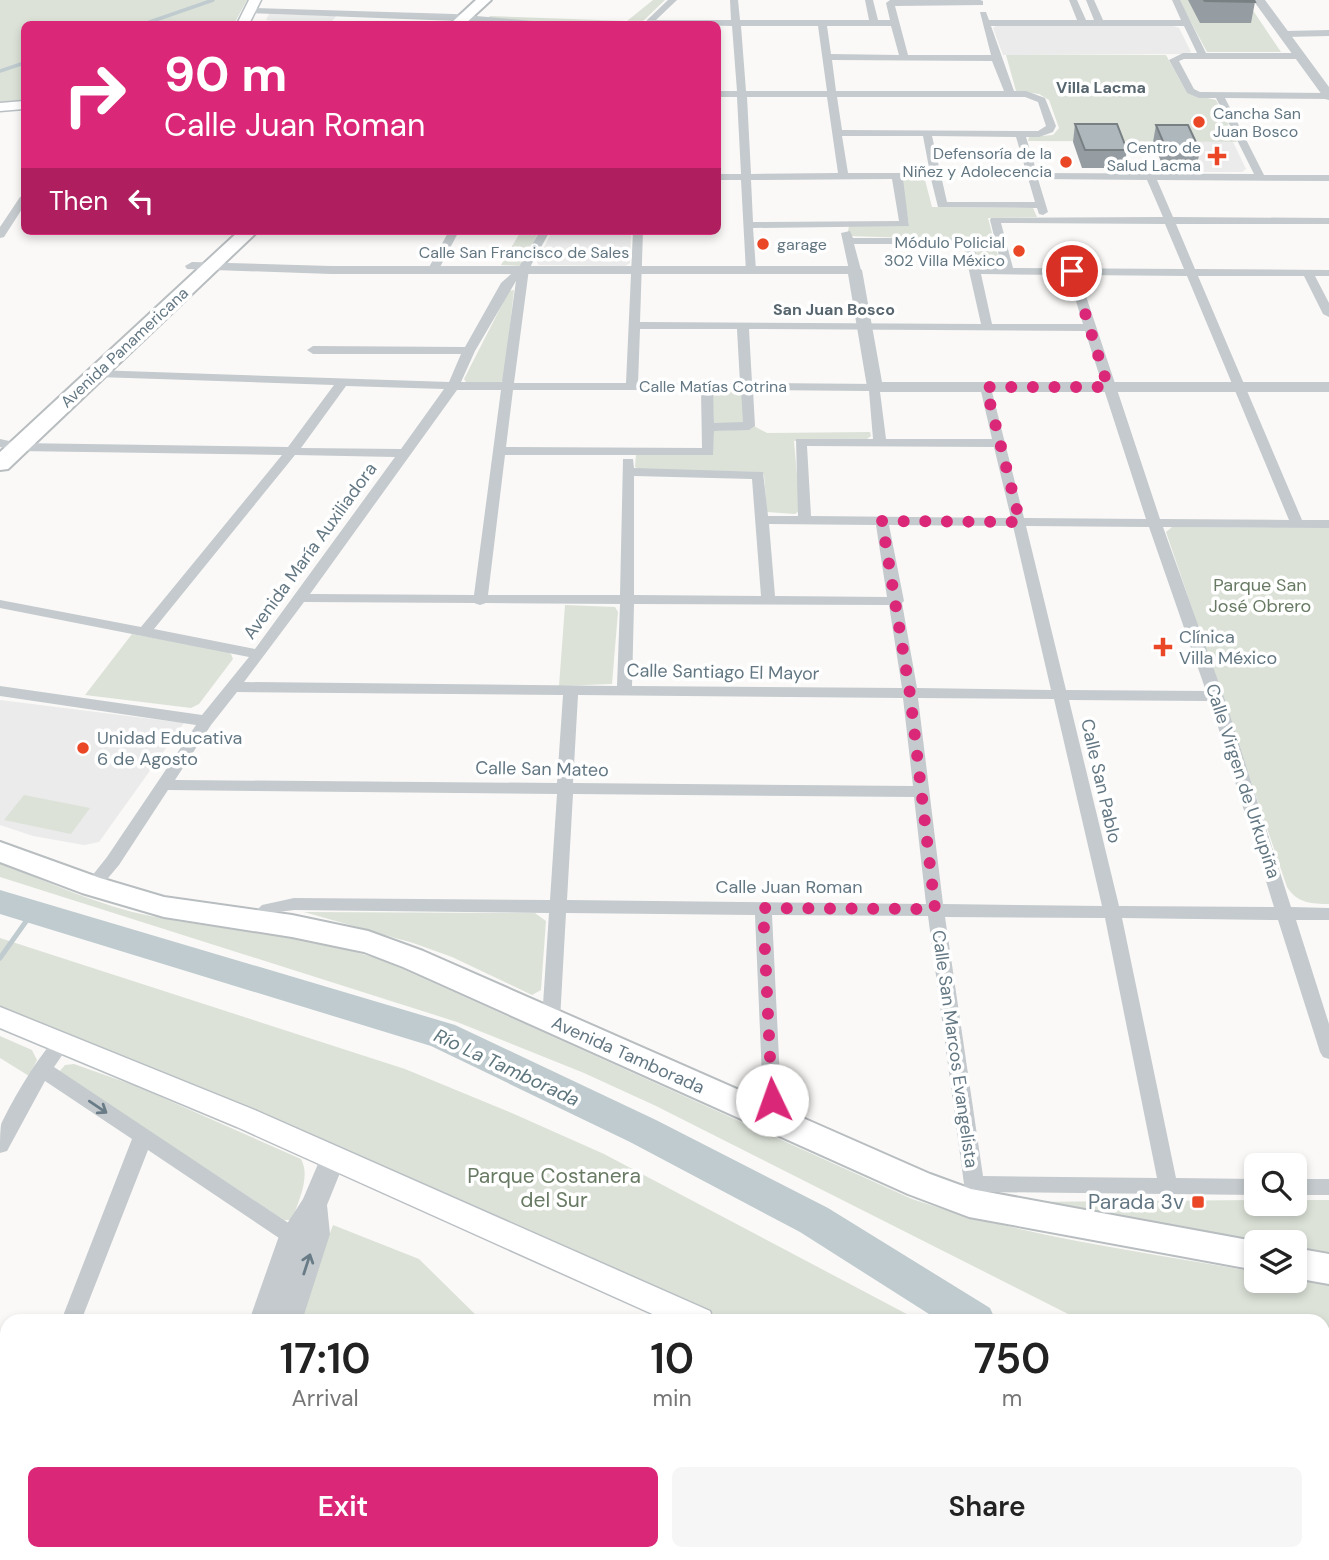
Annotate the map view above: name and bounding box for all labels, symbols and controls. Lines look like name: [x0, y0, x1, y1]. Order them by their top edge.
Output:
text: 90 m: [164, 42, 287, 106]
icon: right: [49, 49, 140, 140]
district label: Villa Lacma: [1056, 77, 1146, 98]
place label: Cancha San Juan Bosco: [1213, 103, 1301, 142]
text: Calle Juan Roman: [164, 104, 425, 146]
marker: Cancha San Juan Bosco: [1191, 114, 1207, 130]
place label: Centro de Salud Lacma: [1107, 137, 1201, 176]
place label: Defensoría de la Niñez y Adolecencia: [903, 143, 1052, 182]
marker: Centro de Salud Lacma: [1207, 146, 1227, 166]
marker: Defensoría de la Niñez y Adolecencia: [1058, 154, 1074, 170]
icon: left: [122, 182, 160, 220]
text: Then: [49, 184, 108, 218]
place label: Módulo Policial 302 Villa México: [884, 232, 1005, 271]
place label: garage: [777, 234, 827, 255]
marker: garage: [755, 236, 771, 252]
pin: [1042, 241, 1102, 301]
street label: Calle San Francisco de Sales: [419, 242, 629, 263]
marker: Módulo Policial 302 Villa México: [1011, 243, 1027, 259]
icon: arrive: [1053, 252, 1091, 290]
street label: Avenida Panamericana: [56, 283, 193, 412]
district label: San Juan Bosco: [773, 299, 895, 320]
street label: Calle Matías Cotrina: [639, 376, 787, 397]
street label: Avenida María Auxiliadora: [238, 458, 382, 644]
park label: Parque San José Obrero: [1209, 573, 1311, 618]
place label: Clínica Villa México: [1179, 625, 1277, 670]
marker: Clínica Villa México: [1153, 637, 1173, 657]
street label: Calle Santiago El Mayor: [626, 658, 820, 686]
street label: Calle Virgen de Urkupiña: [1200, 681, 1286, 881]
street label: Calle San Pablo: [1075, 716, 1127, 846]
place label: Unidad Educativa 6 de Agosto: [97, 726, 242, 771]
marker: Unidad Educativa 6 de Agosto: [75, 740, 91, 756]
street label: Calle San Mateo: [475, 756, 609, 782]
street label: Calle Juan Roman: [716, 875, 862, 899]
street label: Calle San Marcos Evangelista: [926, 928, 984, 1170]
street label: Avenida Tamborada: [548, 1011, 708, 1099]
water label: Río La Tamborada: [430, 1023, 584, 1112]
position arrow: [735, 1063, 809, 1137]
one-way arrow: [88, 1100, 107, 1115]
map controls: [1244, 1153, 1307, 1293]
button: search: [1244, 1153, 1307, 1216]
park label: Parque Costanera del Sur: [467, 1162, 641, 1214]
place label: Parada 3v: [1088, 1188, 1184, 1216]
marker: Parada 3v: [1190, 1194, 1206, 1210]
button: layers: [1244, 1230, 1307, 1293]
one-way arrow: [302, 1253, 314, 1275]
text: 17:10: [280, 1331, 371, 1386]
text: 10: [650, 1331, 694, 1386]
text: 750: [974, 1331, 1050, 1386]
text: Arrival: [292, 1383, 359, 1413]
text: min: [653, 1383, 692, 1413]
text: m: [1002, 1383, 1022, 1413]
button: Exit: [28, 1467, 658, 1547]
button: Share: [672, 1467, 1302, 1547]

